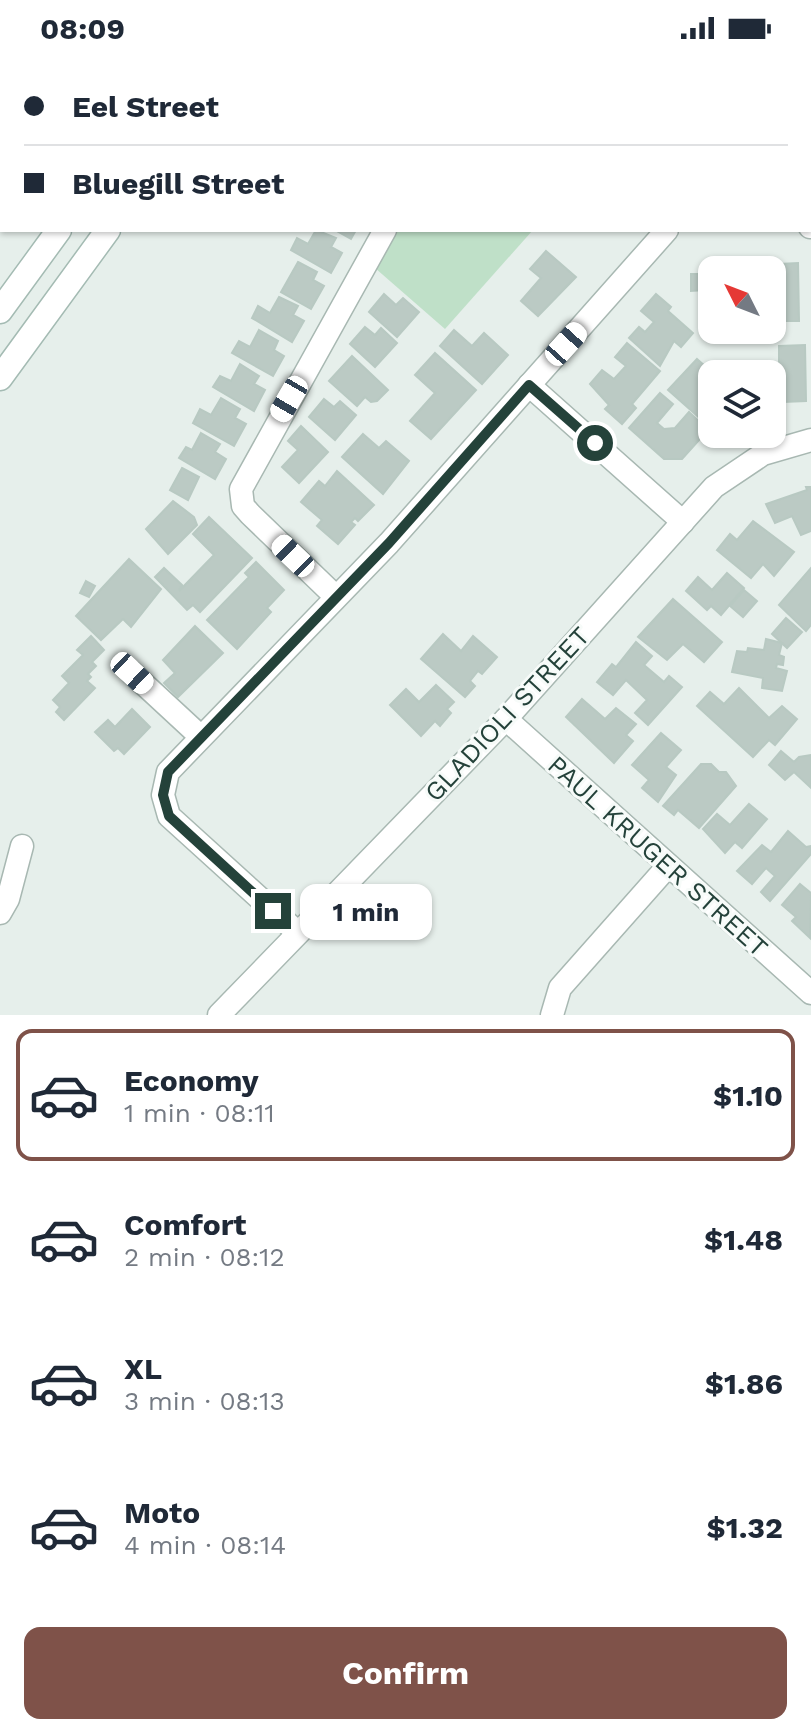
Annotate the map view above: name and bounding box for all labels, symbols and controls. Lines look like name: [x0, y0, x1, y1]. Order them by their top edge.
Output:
text: 08:09: [40, 11, 125, 46]
text: Eel Street: [72, 89, 219, 124]
text: Bluegill Street: [72, 166, 284, 201]
north arrow: [698, 256, 786, 344]
map controls: [698, 256, 786, 448]
car: [541, 318, 591, 370]
button: layers: [698, 360, 786, 448]
car: [267, 372, 311, 426]
route start: [577, 425, 613, 461]
car: [267, 531, 319, 581]
street label: GLADIOLI STREET: [419, 621, 595, 807]
car: [106, 648, 158, 698]
street label: PAUL KRUGER STREET: [542, 749, 774, 963]
callout: 1 min: [301, 883, 433, 939]
route end: [255, 893, 291, 929]
text: 1 min: [333, 897, 399, 927]
icon: car: [28, 1059, 100, 1131]
text: Economy: [124, 1063, 259, 1098]
text: $1.10: [713, 1078, 783, 1113]
text: 1 min · 08:11: [124, 1098, 275, 1128]
icon: car: [28, 1203, 100, 1275]
text: Comfort: [124, 1207, 246, 1242]
text: $1.48: [704, 1222, 783, 1257]
text: 2 min · 08:12: [124, 1242, 285, 1272]
icon: car: [28, 1347, 100, 1419]
text: XL: [124, 1351, 162, 1386]
text: $1.86: [705, 1366, 783, 1401]
text: 3 min · 08:13: [124, 1386, 285, 1416]
icon: car: [28, 1491, 100, 1563]
text: Moto: [124, 1495, 200, 1530]
text: $1.32: [706, 1510, 783, 1545]
text: 4 min · 08:14: [124, 1530, 286, 1560]
button: Confirm: [24, 1627, 787, 1719]

